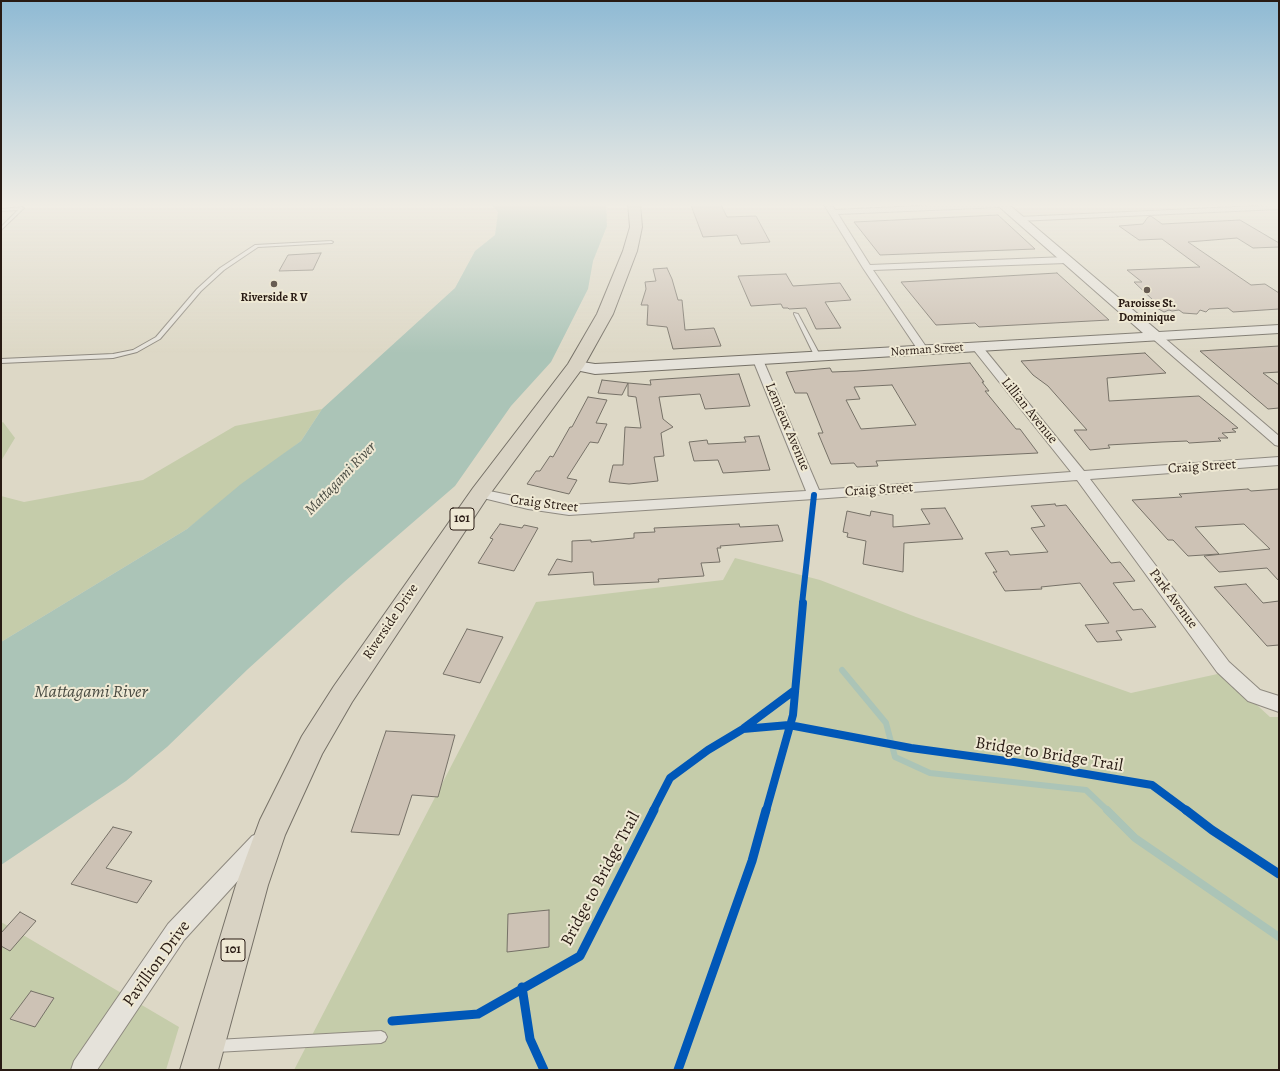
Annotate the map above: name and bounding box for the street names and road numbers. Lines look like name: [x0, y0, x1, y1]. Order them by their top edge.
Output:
street label: Norman Street: [890, 340, 964, 360]
street label: Lillian Avenue: [997, 374, 1061, 448]
street label: Lemieux Avenue: [761, 380, 813, 474]
street label: Craig Street: [1167, 456, 1237, 478]
street label: Craig Street: [844, 479, 914, 501]
street label: Craig Street: [509, 491, 579, 517]
road number: 101: [450, 508, 474, 530]
street label: Park Avenue: [1145, 566, 1201, 632]
street label: Riverside Drive: [360, 581, 422, 663]
street label: Bridge to Bridge Trail: [974, 733, 1124, 777]
street label: Bridge to Bridge Trail: [557, 808, 645, 950]
street label: Pavillion Drive: [119, 917, 195, 1011]
road number: 101: [221, 939, 245, 961]

